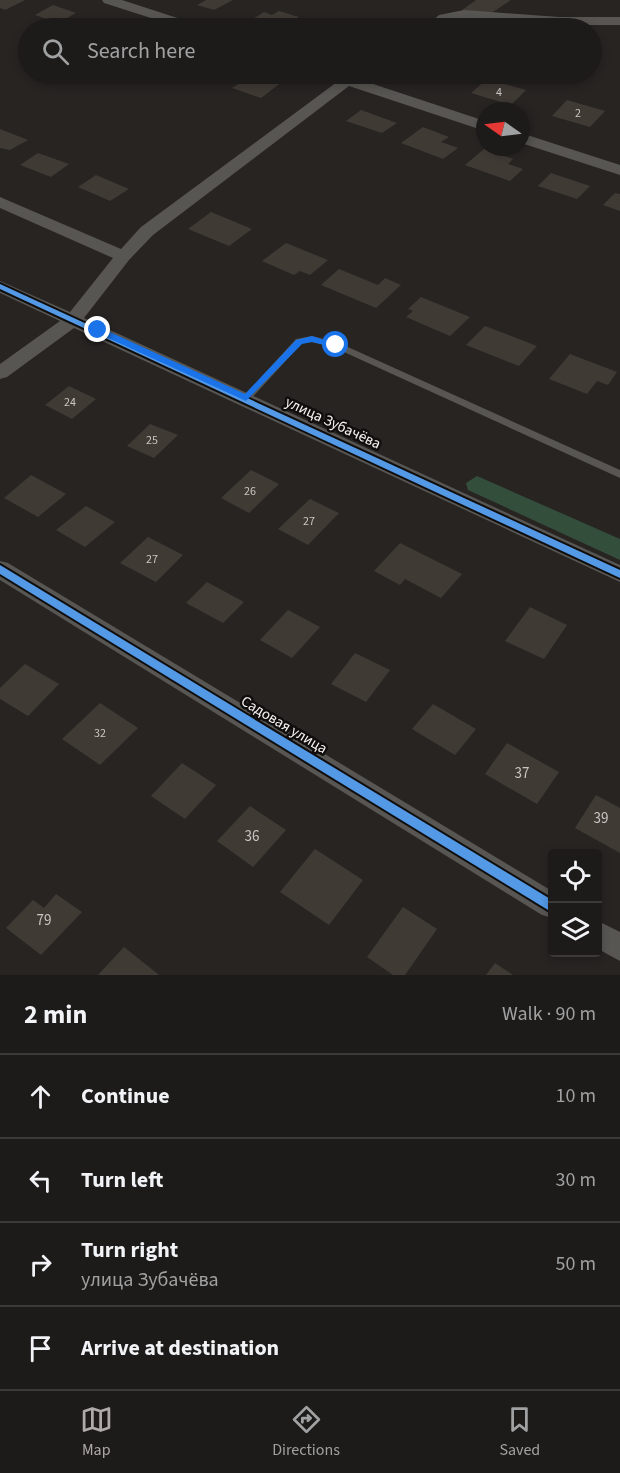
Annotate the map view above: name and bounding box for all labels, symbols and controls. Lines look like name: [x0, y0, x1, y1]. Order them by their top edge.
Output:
search box: [18, 18, 602, 84]
icon: search: [39, 35, 72, 68]
text: Search here: [87, 35, 195, 67]
house number: 4: [496, 84, 502, 101]
north arrow: [476, 102, 530, 156]
house number: 2: [575, 105, 581, 122]
route end: [84, 316, 110, 342]
route start: [322, 331, 348, 357]
street label: улица Зубачёва: [282, 392, 384, 454]
house number: 24: [64, 394, 76, 411]
house number: 25: [146, 432, 158, 449]
house number: 26: [244, 483, 256, 500]
house number: 27: [303, 513, 315, 530]
house number: 27: [146, 551, 158, 568]
street label: Садовая улица: [237, 691, 331, 759]
house number: 32: [94, 725, 106, 742]
house number: 37: [515, 763, 529, 784]
house number: 39: [594, 808, 608, 829]
house number: 36: [245, 826, 259, 847]
map controls: [548, 849, 602, 957]
button: locate: [548, 849, 602, 903]
button: layers: [548, 903, 602, 957]
house number: 79: [37, 910, 51, 931]
text: 2 min: [24, 996, 87, 1033]
text: Walk · 90 m: [502, 1000, 596, 1028]
icon: ahead: [24, 1080, 57, 1113]
text: Continue: [81, 1080, 170, 1112]
text: 10 m: [556, 1082, 596, 1110]
icon: left: [24, 1164, 57, 1197]
text: Turn left: [81, 1164, 163, 1196]
text: 30 m: [556, 1166, 596, 1194]
text: Turn right: [81, 1234, 178, 1266]
icon: right: [24, 1248, 57, 1281]
text: 50 m: [556, 1250, 596, 1278]
text: улица Зубачёва: [81, 1266, 219, 1294]
icon: arrive: [24, 1332, 57, 1365]
text: Arrive at destination: [81, 1332, 279, 1364]
tab: Map: [80, 1403, 113, 1461]
tab: Directions: [272, 1403, 340, 1461]
tab: Saved: [499, 1403, 540, 1461]

